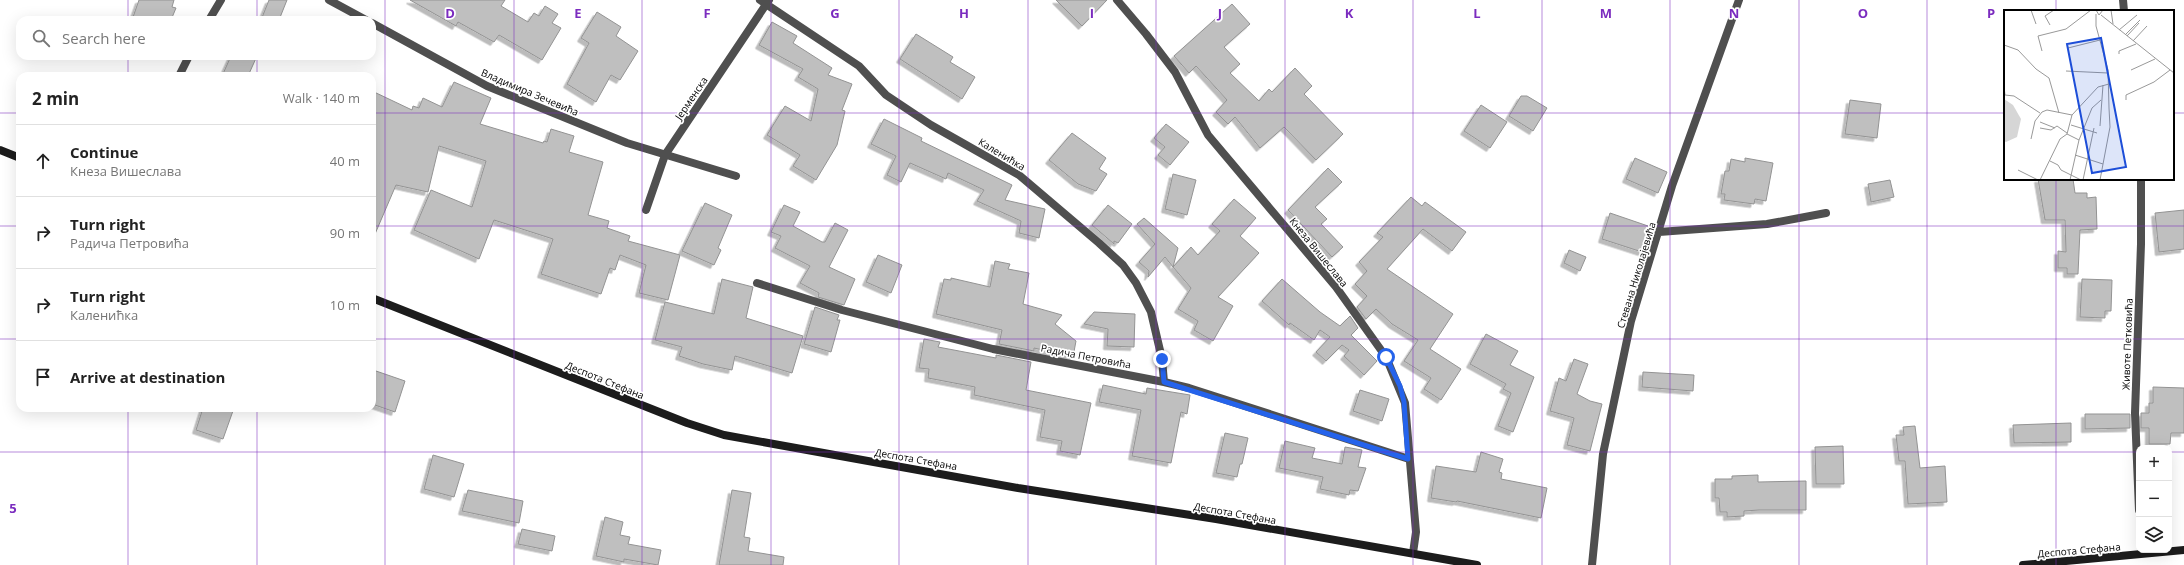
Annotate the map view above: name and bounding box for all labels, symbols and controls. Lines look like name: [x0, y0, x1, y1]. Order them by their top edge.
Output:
text: D: [445, 4, 455, 22]
text: E: [574, 4, 582, 22]
text: F: [703, 4, 711, 22]
text: G: [830, 4, 840, 22]
text: H: [959, 4, 969, 22]
text: I: [1090, 4, 1094, 22]
text: J: [1217, 4, 1222, 22]
text: K: [1345, 4, 1354, 22]
text: L: [1473, 4, 1481, 22]
text: M: [1600, 4, 1612, 22]
text: N: [1729, 4, 1739, 22]
text: O: [1858, 4, 1868, 22]
text: P: [1987, 4, 1995, 22]
inset map: [2004, 10, 2174, 180]
search box: [16, 16, 376, 60]
icon: search: [30, 27, 52, 49]
text: Search here: [62, 28, 146, 48]
street label: Владимира Зечевића: [479, 65, 581, 119]
street label: Јерменска: [671, 74, 711, 123]
text: 2 min: [32, 87, 79, 110]
text: Walk · 140 m: [283, 89, 360, 107]
street label: Каленићка: [976, 134, 1028, 174]
text: Continue: [70, 142, 138, 162]
icon: ahead: [32, 150, 54, 172]
text: 40 m: [330, 152, 360, 170]
text: Кнеза Вишеслава: [70, 162, 181, 180]
text: Turn right: [70, 214, 145, 234]
street label: Кнеза Вишеслава: [1287, 214, 1351, 290]
street label: Стевана Николајевића: [1613, 220, 1659, 330]
icon: right: [32, 222, 54, 244]
text: 90 m: [330, 224, 360, 242]
text: Радича Петровића: [70, 234, 189, 252]
text: Turn right: [70, 286, 145, 306]
icon: right: [32, 294, 54, 316]
text: 10 m: [330, 296, 360, 314]
street label: Животе Петковића: [2118, 298, 2136, 390]
text: Каленићка: [70, 306, 138, 324]
street label: Радича Петровића: [1040, 340, 1132, 372]
route start: [1377, 348, 1395, 366]
route end: [1153, 350, 1171, 368]
street label: Деспота Стефана: [564, 358, 646, 402]
icon: arrive: [32, 366, 54, 388]
text: Arrive at destination: [70, 367, 225, 387]
street label: Деспота Стефана: [874, 445, 958, 473]
map controls: [2136, 445, 2172, 553]
button: +: [2136, 445, 2172, 481]
button: −: [2136, 481, 2172, 517]
text: 5: [9, 499, 17, 517]
street label: Деспота Стефана: [1193, 499, 1277, 527]
button: layers: [2136, 517, 2172, 553]
street label: Деспота Стефана: [2037, 539, 2121, 561]

